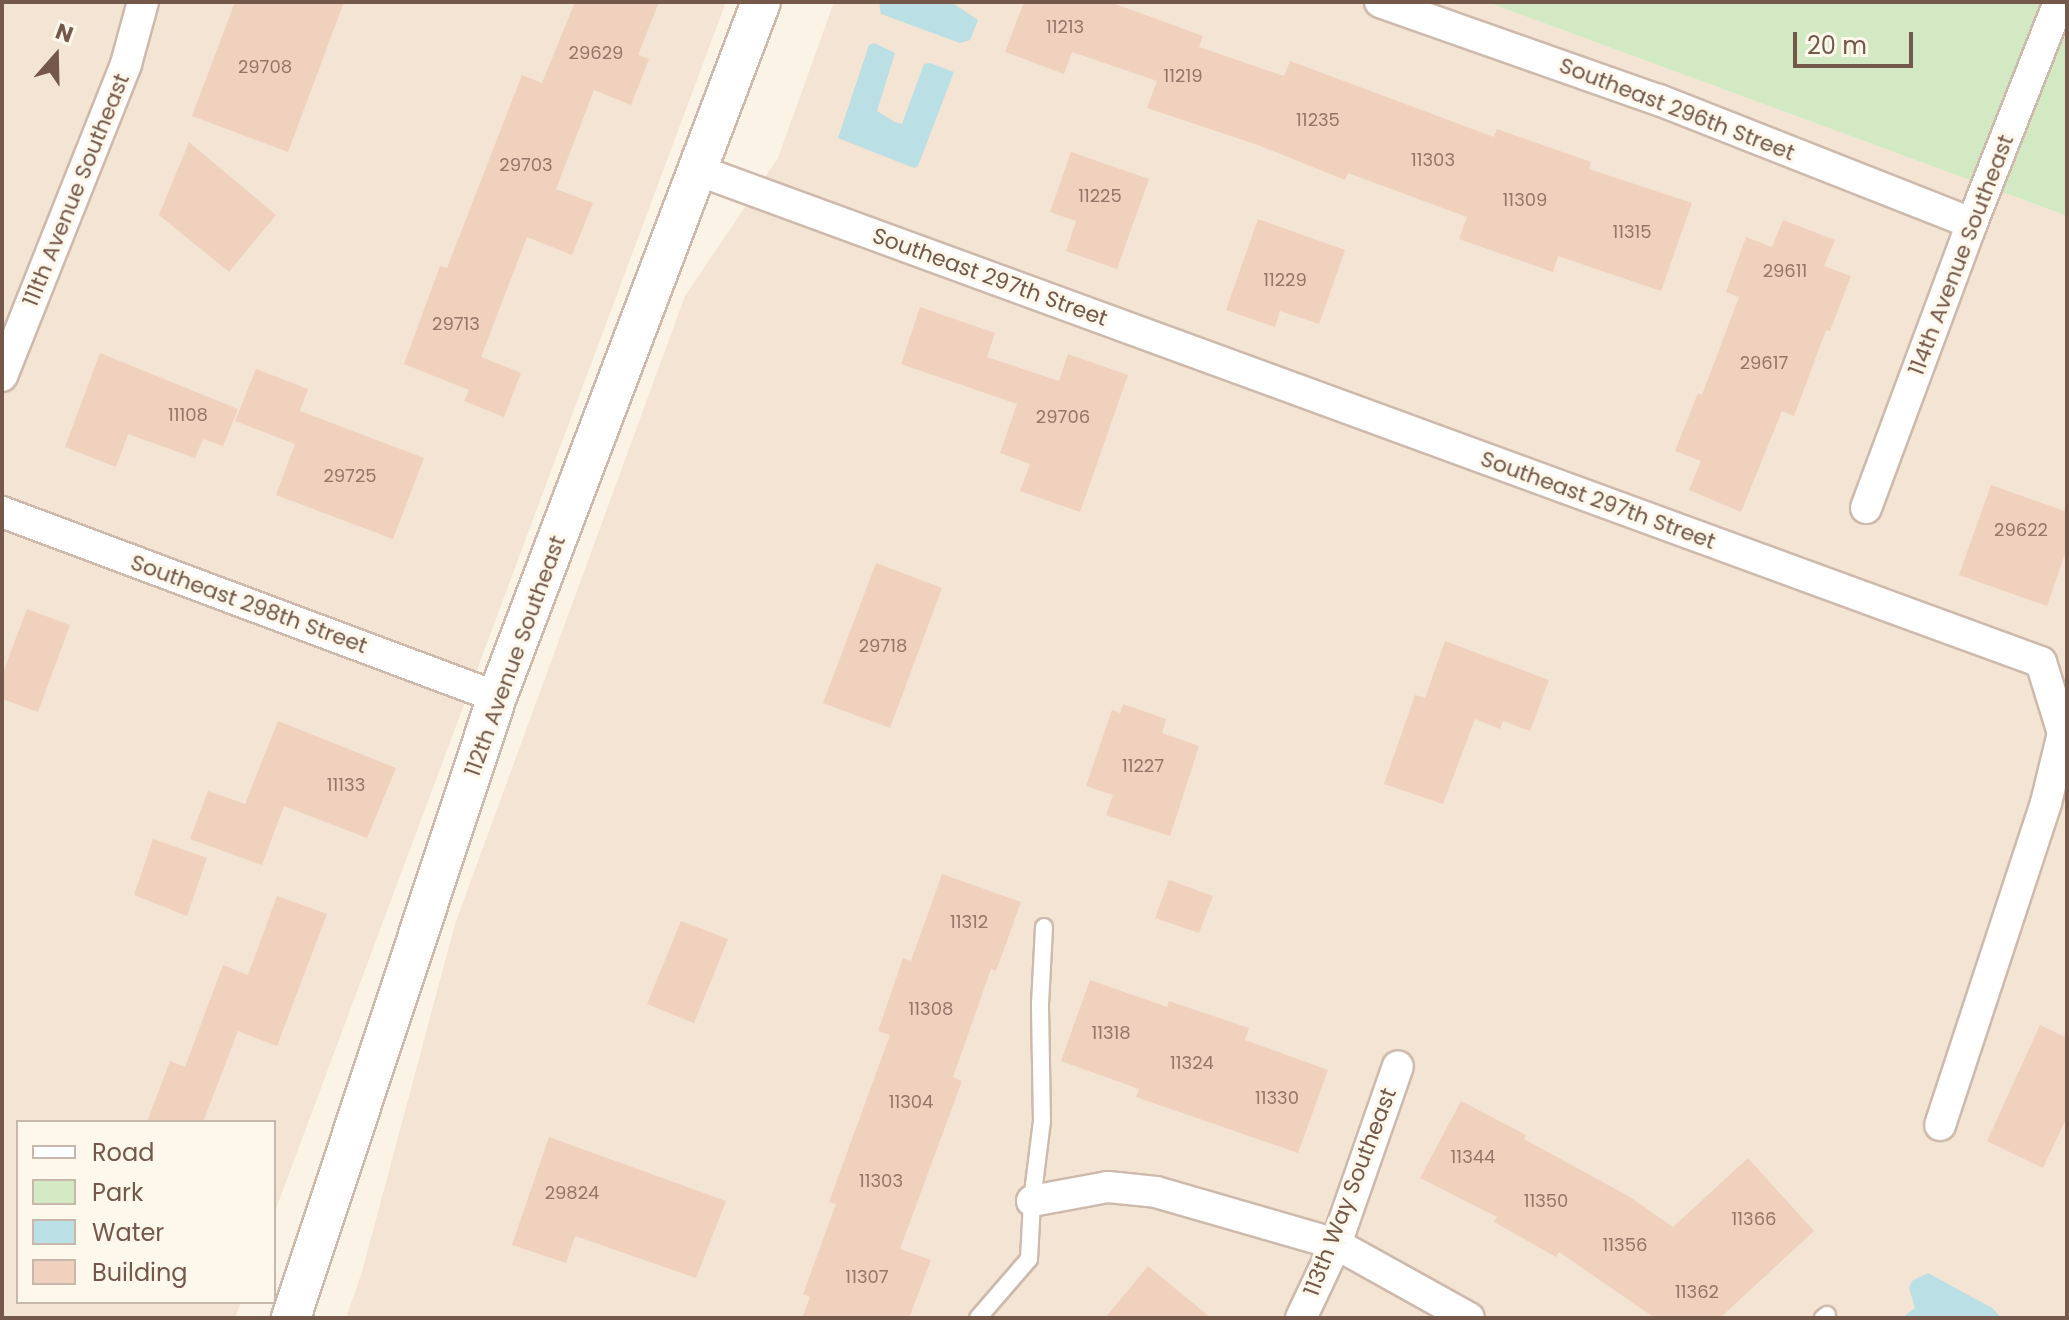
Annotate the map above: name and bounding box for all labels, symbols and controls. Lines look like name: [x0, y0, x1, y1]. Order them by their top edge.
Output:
north arrow: [16, 16, 96, 96]
text: N: [51, 16, 77, 50]
house number: 11213: [1046, 16, 1084, 38]
scale bar: [1797, 16, 1917, 66]
text: 20 m: [1807, 29, 1867, 62]
house number: 29629: [569, 42, 623, 64]
street label: Southeast 296th Street: [1556, 52, 1798, 166]
house number: 29708: [238, 56, 292, 78]
house number: 11219: [1164, 65, 1202, 87]
street label: 111th Avenue Southeast: [17, 70, 135, 310]
house number: 11235: [1296, 109, 1340, 131]
street label: 114th Avenue Southeast: [1903, 131, 2019, 379]
house number: 11303: [1411, 149, 1455, 171]
house number: 29703: [499, 154, 553, 176]
house number: 11225: [1078, 185, 1122, 207]
house number: 11309: [1503, 189, 1547, 211]
house number: 11315: [1612, 221, 1652, 243]
street label: Southeast 297th Street: [869, 222, 1111, 332]
house number: 29611: [1763, 260, 1807, 282]
house number: 11229: [1263, 269, 1307, 291]
house number: 29713: [432, 313, 480, 335]
house number: 29617: [1740, 352, 1788, 374]
house number: 11108: [168, 404, 208, 426]
house number: 29706: [1036, 406, 1090, 428]
street label: Southeast 297th Street: [1477, 445, 1719, 555]
house number: 29725: [323, 465, 377, 487]
house number: 29622: [1994, 519, 2048, 541]
street label: 112th Avenue Southeast: [459, 532, 571, 780]
street label: Southeast 298th Street: [127, 549, 371, 659]
house number: 29718: [859, 635, 907, 657]
house number: 11227: [1122, 755, 1164, 777]
house number: 11133: [327, 774, 365, 796]
house number: 11312: [950, 911, 988, 933]
house number: 11308: [909, 998, 953, 1020]
house number: 11318: [1091, 1022, 1131, 1044]
house number: 11324: [1170, 1052, 1214, 1074]
street label: 113th Way Southeast: [1298, 1084, 1402, 1300]
house number: 11330: [1255, 1087, 1299, 1109]
house number: 11304: [889, 1091, 933, 1113]
legend: [16, 1120, 276, 1304]
text: Road: [92, 1136, 154, 1169]
house number: 11344: [1451, 1146, 1495, 1168]
house number: 11303: [859, 1170, 903, 1192]
text: Park: [92, 1176, 143, 1209]
house number: 29824: [545, 1182, 599, 1204]
house number: 11350: [1524, 1190, 1568, 1212]
house number: 11366: [1732, 1208, 1776, 1230]
text: Water: [92, 1216, 164, 1249]
house number: 11356: [1603, 1234, 1647, 1256]
text: Building: [92, 1256, 188, 1289]
house number: 11307: [845, 1266, 889, 1288]
house number: 11362: [1675, 1281, 1719, 1303]

